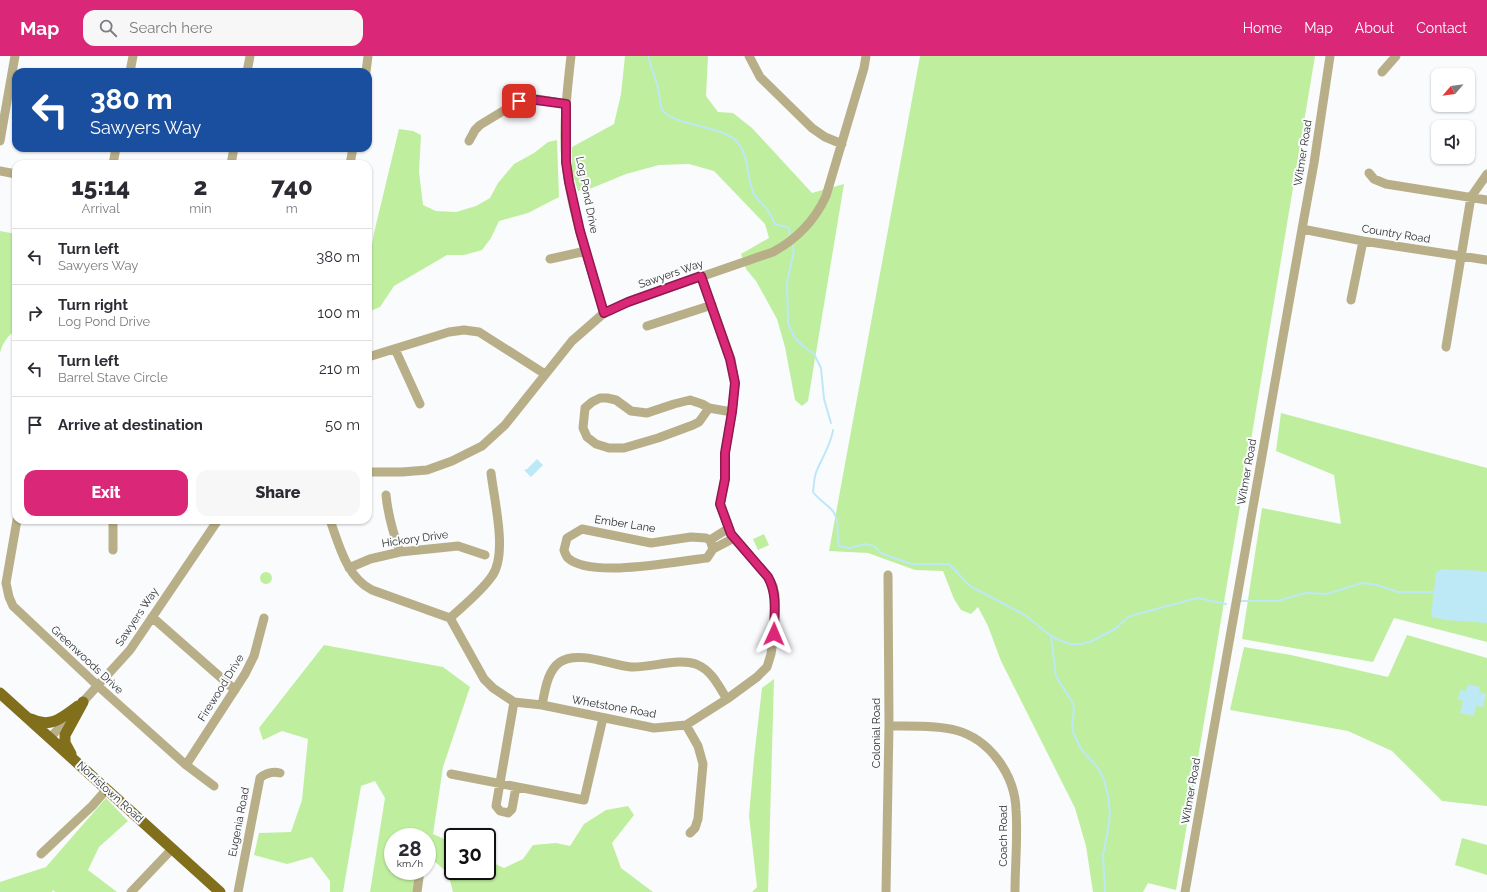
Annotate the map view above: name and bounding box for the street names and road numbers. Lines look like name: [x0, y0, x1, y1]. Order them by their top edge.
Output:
street label: Witmer Road: [1291, 119, 1315, 187]
street label: Log Pond Drive: [573, 155, 601, 235]
street label: Country Road: [1361, 222, 1431, 246]
street label: Sawyers Way: [637, 257, 705, 291]
street label: Witmer Road: [1235, 438, 1259, 506]
street label: Ember Lane: [594, 513, 657, 535]
street label: Hickory Drive: [381, 528, 450, 550]
street label: Sawyers Way: [113, 585, 161, 649]
street label: Greenwoods Drive: [48, 623, 126, 697]
street label: Firewood Drive: [195, 652, 247, 724]
street label: Whetstone Road: [571, 693, 657, 721]
street label: Colonial Road: [870, 698, 883, 768]
street label: Witmer Road: [1179, 757, 1203, 825]
street label: Norristown Road: [74, 759, 146, 825]
street label: Eugenia Road: [226, 786, 252, 858]
street label: Coach Road: [997, 805, 1010, 867]

